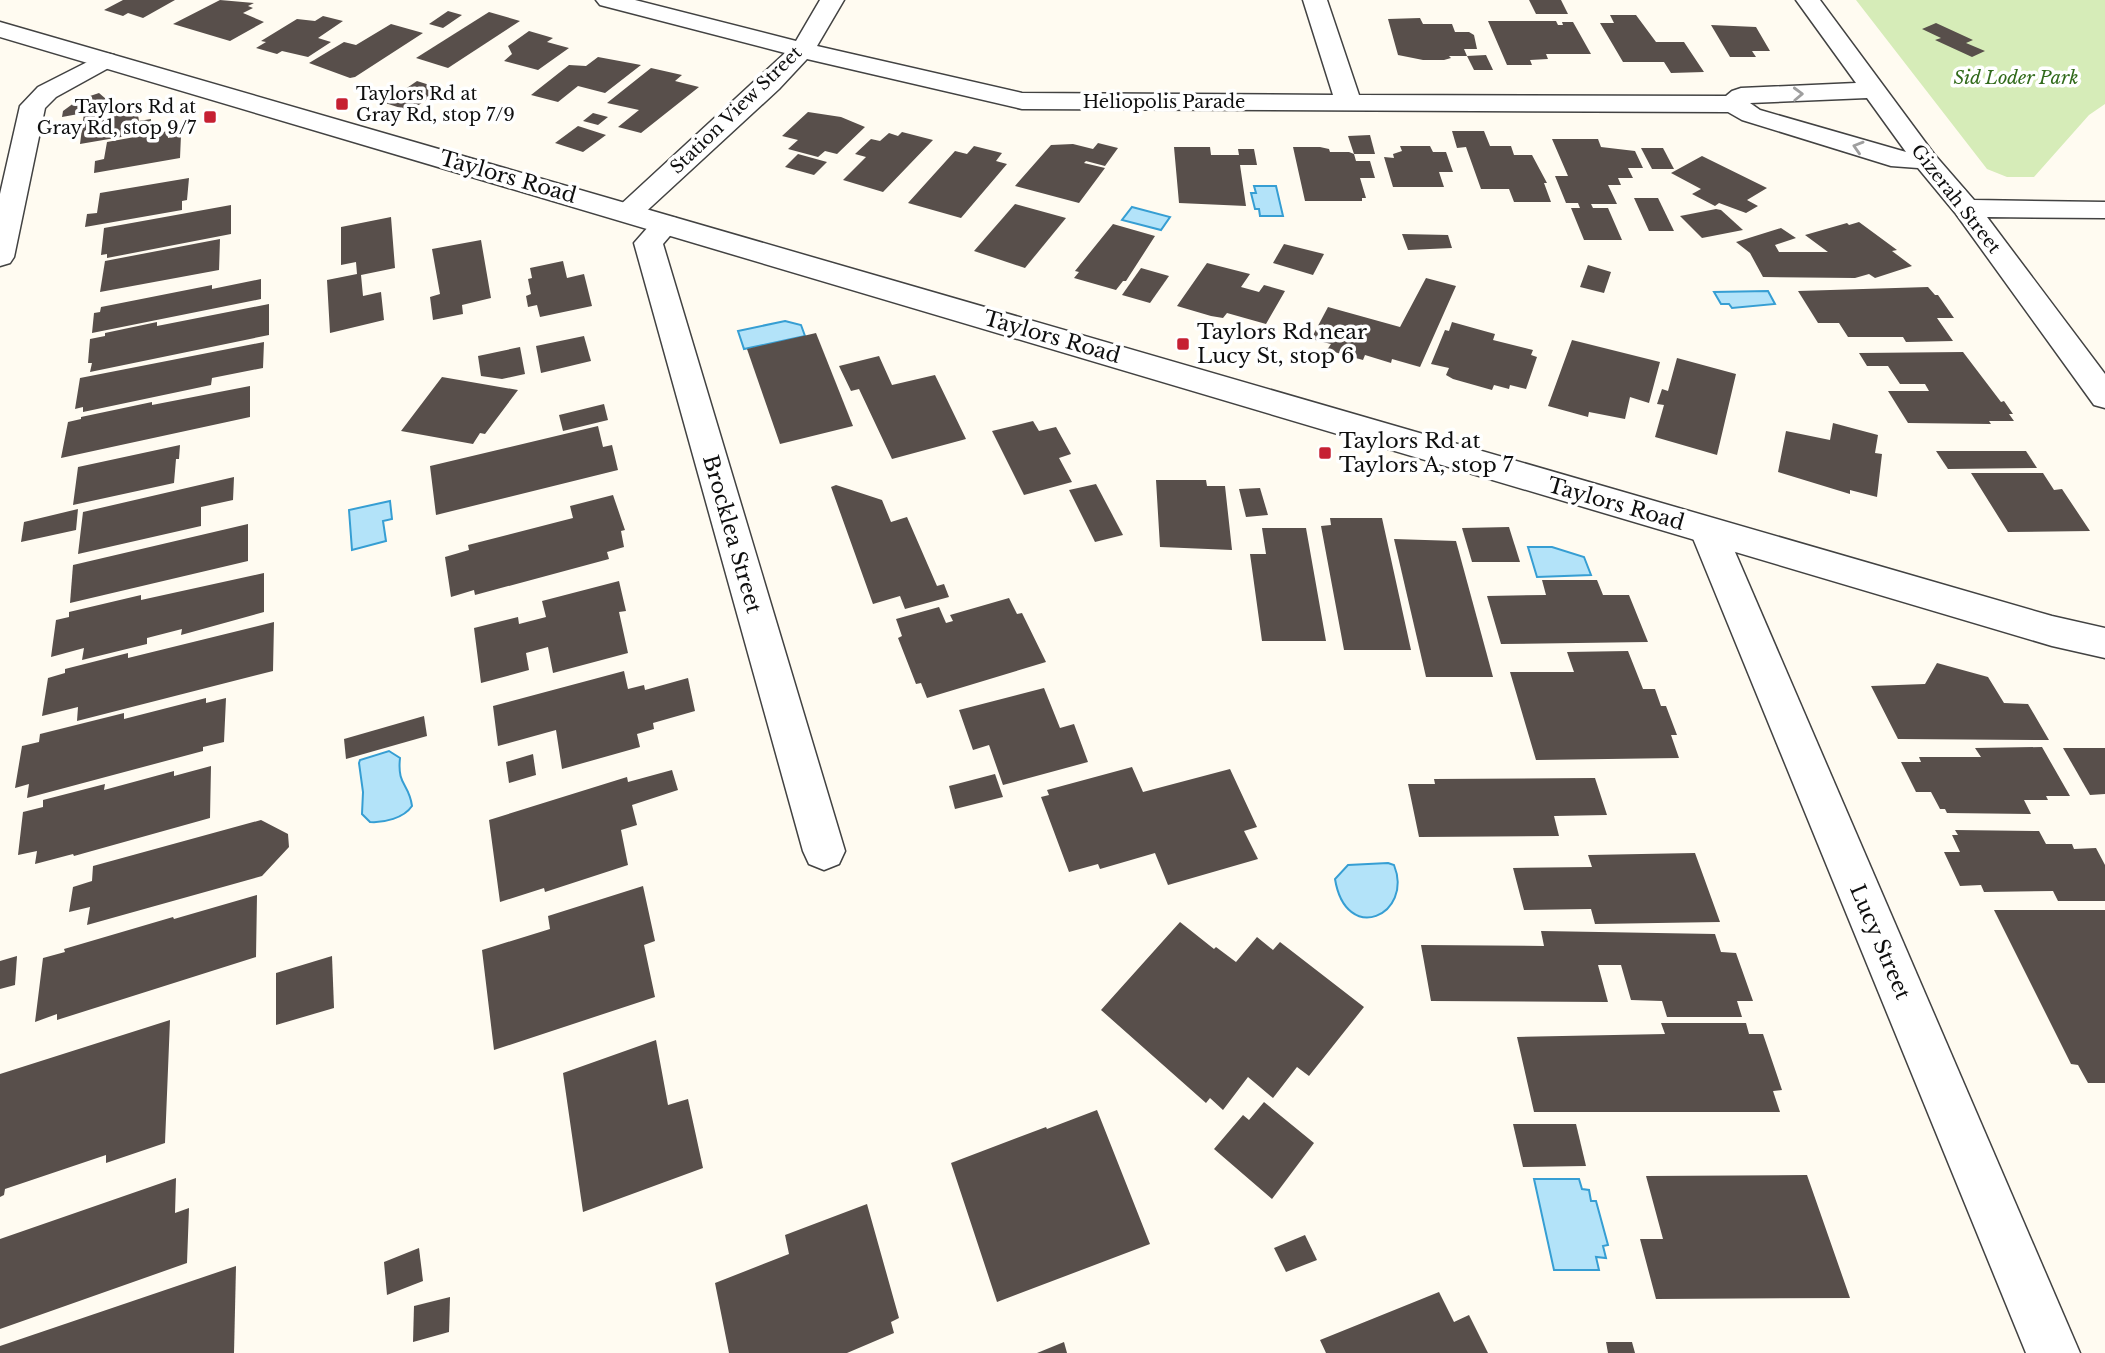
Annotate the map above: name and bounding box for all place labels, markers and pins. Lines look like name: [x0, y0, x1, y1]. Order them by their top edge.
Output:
place label: Taylors Rd at Gray Rd, stop 7/9: [356, 83, 515, 126]
place label: Taylors Rd at Gray Rd, stop 9/7: [37, 96, 197, 139]
marker: Taylors Rd at Gray Rd, stop 7/9: [334, 96, 350, 112]
marker: Taylors Rd at Gray Rd, stop 9/7: [202, 109, 218, 125]
place label: Taylors Rd near Lucy St, stop 6: [1197, 319, 1367, 369]
marker: Taylors Rd near Lucy St, stop 6: [1175, 336, 1191, 352]
place label: Taylors Rd at Taylors A, stop 7: [1339, 428, 1514, 478]
marker: Taylors Rd at Taylors A, stop 7: [1317, 445, 1333, 461]

